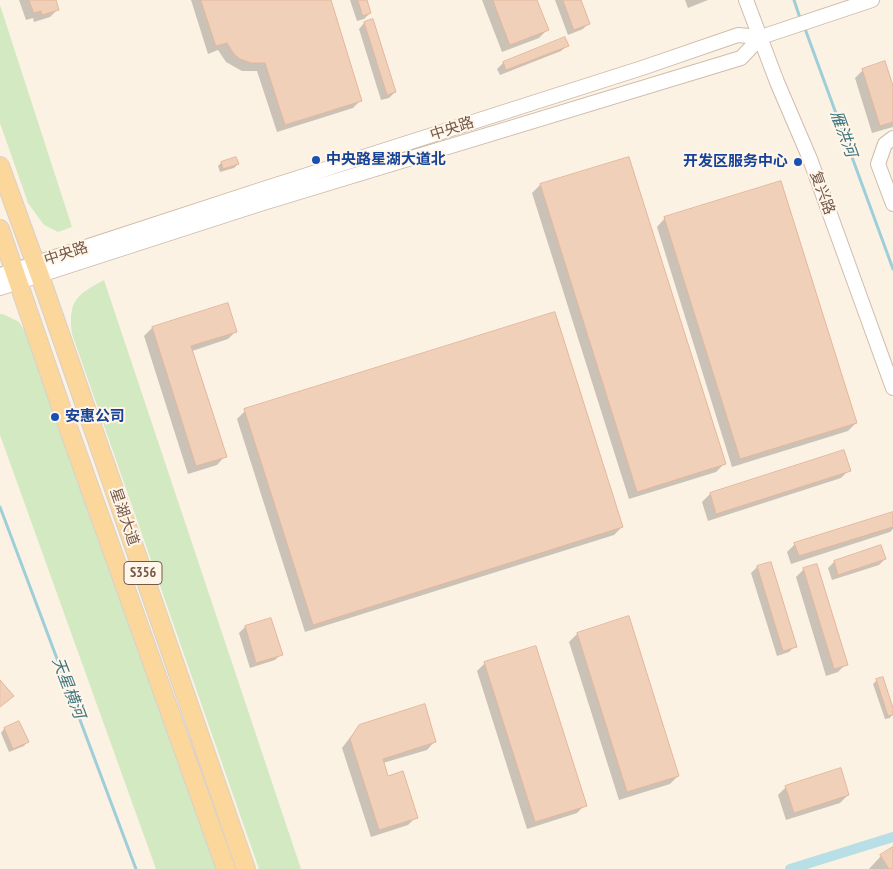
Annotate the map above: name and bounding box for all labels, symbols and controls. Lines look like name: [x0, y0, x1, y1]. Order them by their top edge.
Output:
water label: 雁洪河: [826, 108, 860, 160]
street label: 中央路: [428, 113, 476, 145]
place label: 中央路星湖大道北: [326, 151, 446, 169]
place label: 开发区服务中心: [683, 153, 788, 171]
marker: 中央路星湖大道北: [310, 154, 322, 166]
marker: 开发区服务中心: [792, 156, 804, 168]
street label: 复兴路: [806, 169, 838, 217]
street label: 中央路: [42, 238, 90, 270]
place label: 安惠公司: [65, 408, 125, 426]
marker: 安惠公司: [49, 411, 61, 423]
street label: 星湖大道: [106, 486, 142, 548]
road number: S356: [124, 562, 162, 584]
water label: 天星横河: [48, 655, 88, 721]

